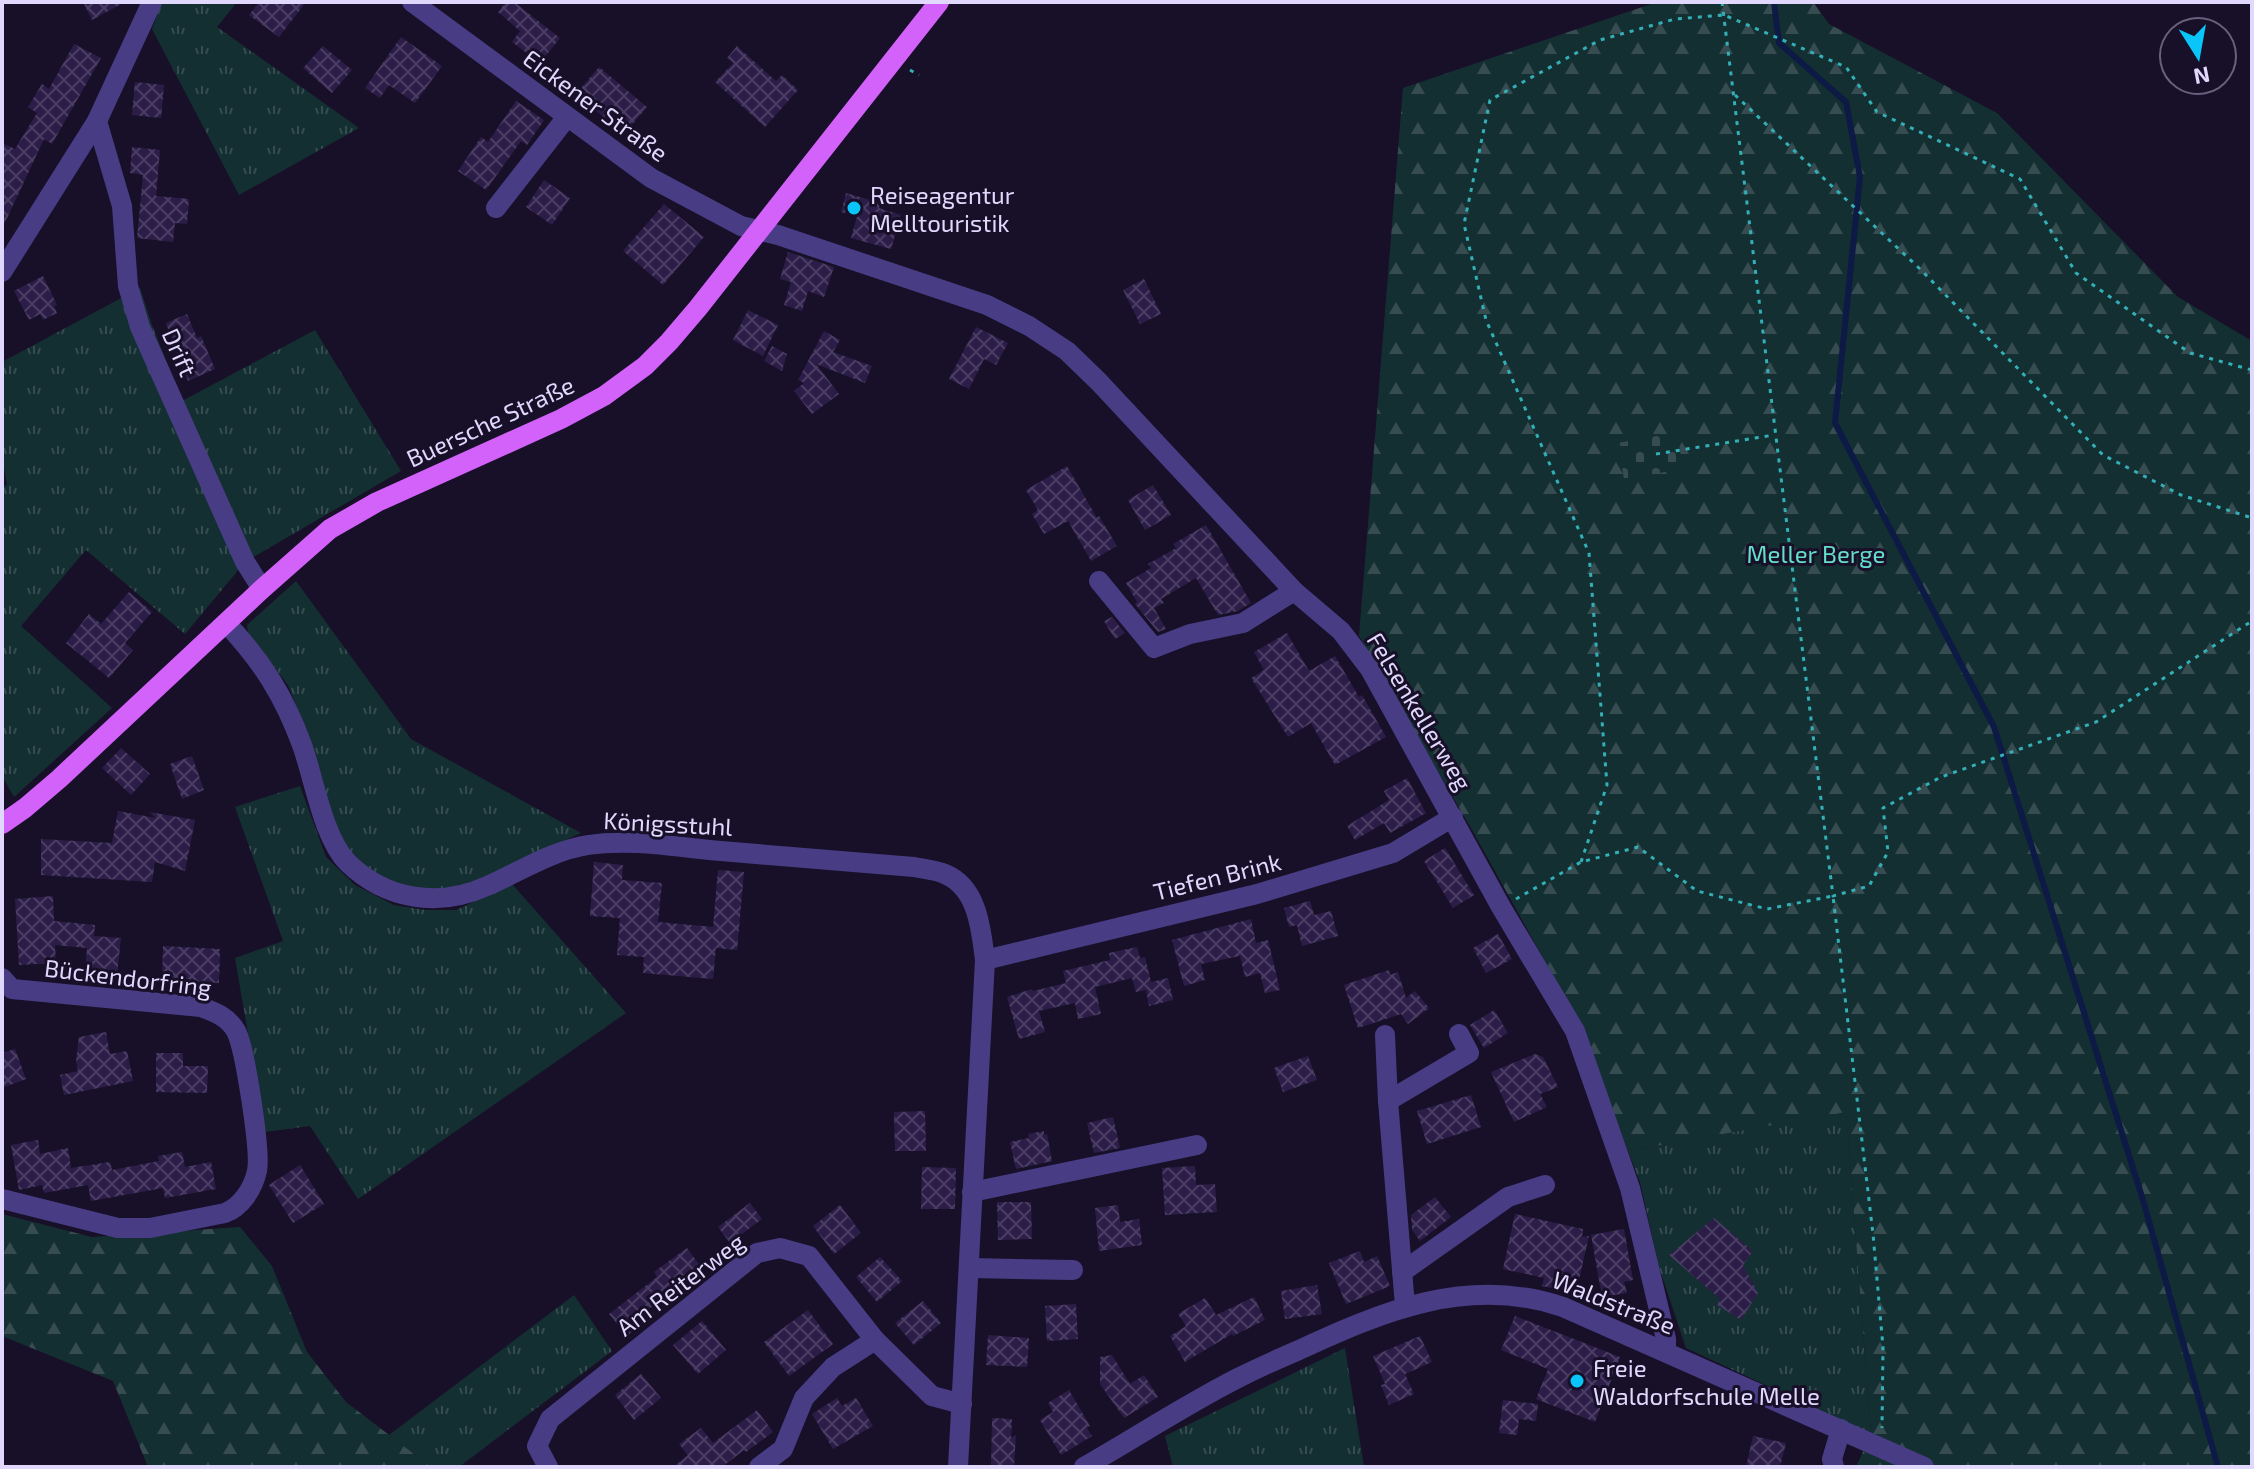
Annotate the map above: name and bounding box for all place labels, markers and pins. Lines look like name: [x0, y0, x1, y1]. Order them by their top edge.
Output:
place label: Reiseagentur Melltouristik: [870, 180, 1015, 237]
marker: Reiseagentur Melltouristik: [845, 199, 863, 217]
place label: Freie Waldorfschule Melle: [1593, 1353, 1820, 1410]
marker: Freie Waldorfschule Melle: [1568, 1372, 1586, 1390]

